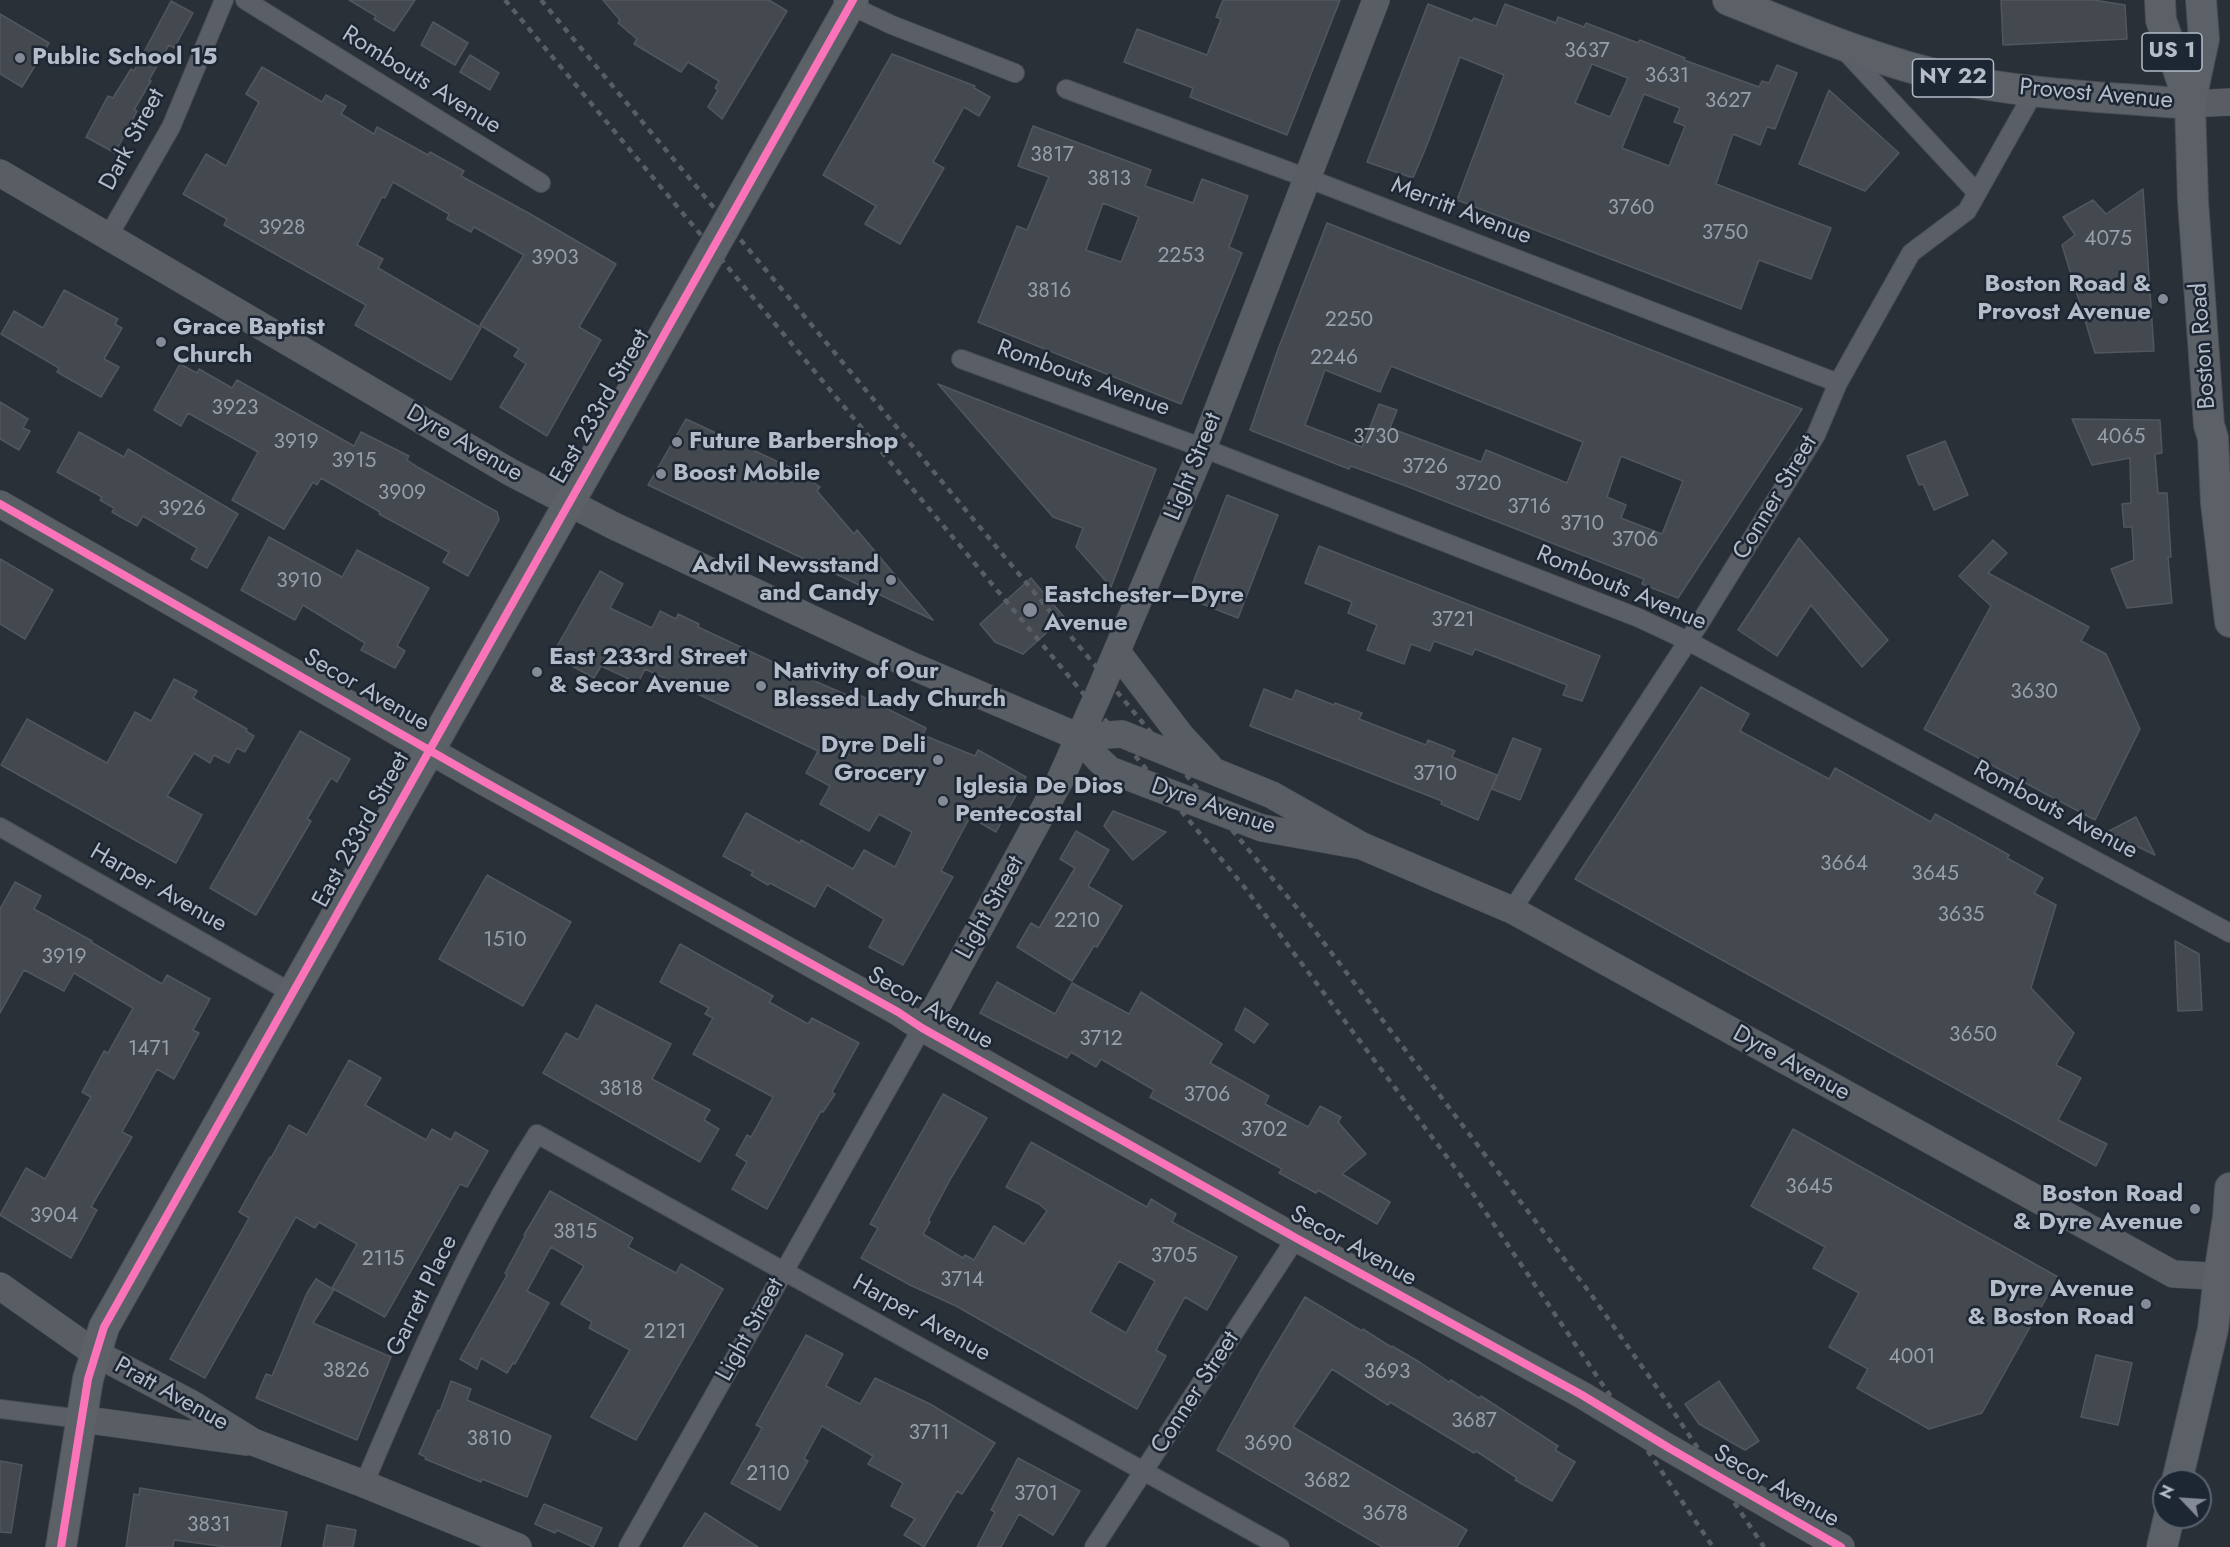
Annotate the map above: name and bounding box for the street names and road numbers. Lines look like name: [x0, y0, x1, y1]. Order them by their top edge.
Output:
street label: Rombouts Avenue: [336, 21, 506, 141]
road number: US 1: [2142, 33, 2202, 71]
road number: NY 22: [1912, 59, 1994, 97]
street label: Provost Avenue: [2018, 74, 2174, 116]
street label: Dark Street: [94, 84, 172, 196]
street label: Merritt Avenue: [1387, 172, 1535, 252]
street label: Boston Road: [2185, 282, 2223, 410]
street label: East 233rd Street: [545, 325, 657, 489]
street label: Rombouts Avenue: [993, 334, 1173, 424]
street label: Dyre Avenue: [401, 399, 527, 489]
street label: Light Street: [1159, 409, 1229, 525]
street label: Conner Street: [1728, 431, 1824, 565]
street label: Rombouts Avenue: [1532, 540, 1710, 638]
street label: Secor Avenue: [298, 643, 434, 739]
street label: East 233rd Street: [307, 747, 417, 913]
street label: Rombouts Avenue: [1968, 756, 2142, 866]
street label: Dyre Avenue: [1147, 772, 1279, 842]
street label: Harper Avenue: [84, 838, 232, 940]
street label: Light Street: [951, 851, 1031, 965]
street label: Secor Avenue: [862, 961, 998, 1057]
street label: Dyre Avenue: [1727, 1020, 1855, 1108]
street label: Secor Avenue: [1285, 1200, 1421, 1294]
street label: Garrett Place: [381, 1231, 465, 1361]
street label: Harper Avenue: [847, 1269, 995, 1369]
street label: Light Street: [711, 1273, 791, 1387]
street label: Conner Street: [1146, 1327, 1246, 1459]
street label: Pratt Avenue: [109, 1352, 233, 1438]
street label: Secor Avenue: [1708, 1439, 1844, 1535]

